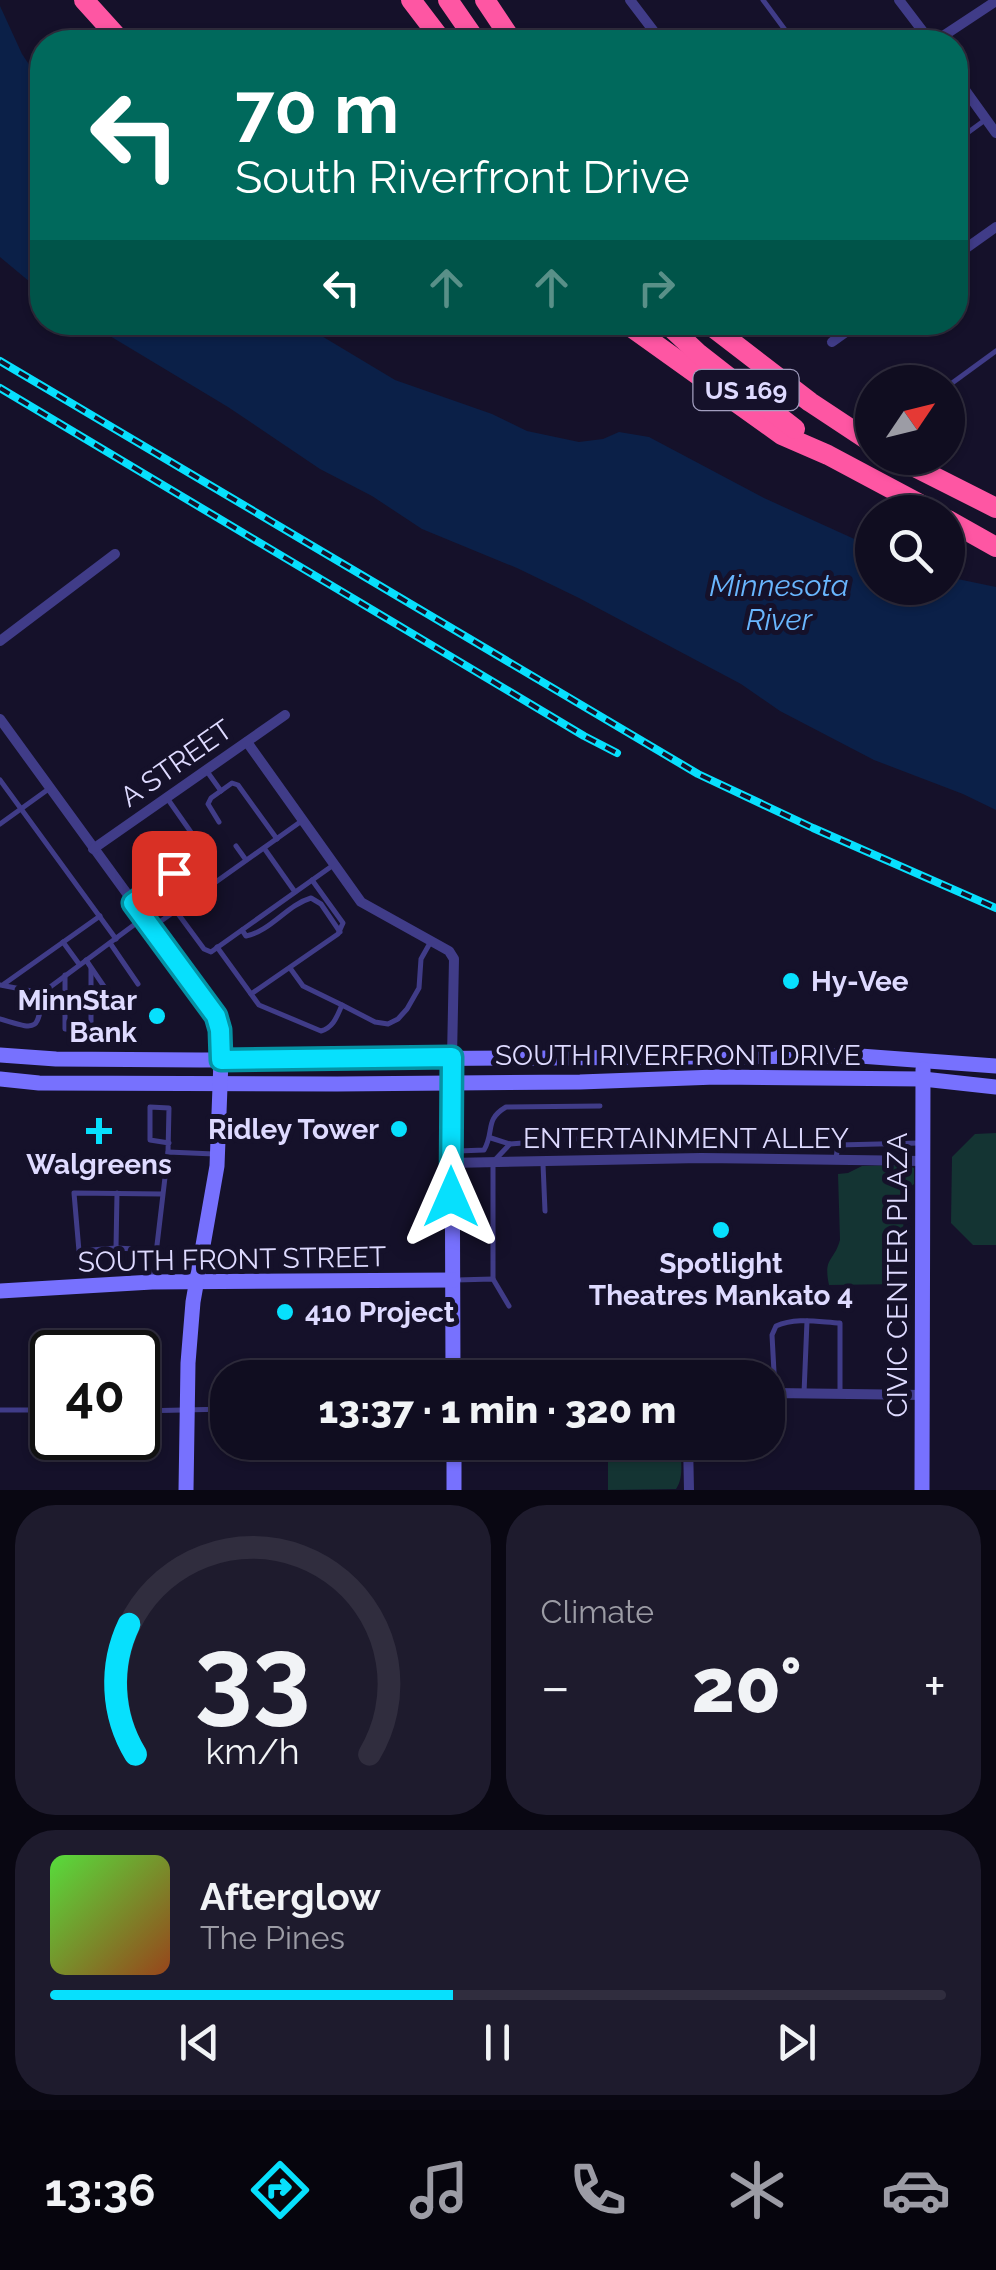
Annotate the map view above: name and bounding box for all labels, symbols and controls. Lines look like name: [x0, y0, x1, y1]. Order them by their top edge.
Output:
text: 70 m: [235, 67, 399, 149]
icon: left: [70, 70, 200, 200]
text: South Riverfront Drive: [235, 151, 690, 204]
icon: left: [314, 260, 369, 315]
icon: ahead: [419, 260, 474, 315]
icon: ahead: [524, 260, 579, 315]
icon: right: [629, 260, 684, 315]
north arrow: [855, 365, 965, 475]
map controls: [855, 365, 965, 605]
road number: US 169: [694, 370, 798, 410]
button: search: [855, 495, 965, 605]
water label: Minnesota River: [709, 568, 849, 637]
street label: A STREET: [114, 713, 238, 814]
pin: [132, 831, 217, 916]
icon: arrive: [147, 846, 202, 901]
place label: Hy-Vee: [811, 965, 909, 998]
marker: Hy-Vee: [780, 970, 802, 992]
place label: MinnStar Bank: [17, 984, 137, 1049]
marker: MinnStar Bank: [146, 1005, 168, 1027]
street label: SOUTH RIVERFRONT DRIVE: [495, 1039, 861, 1072]
place label: Ridley Tower: [208, 1113, 379, 1146]
marker: Ridley Tower: [388, 1118, 410, 1140]
marker: Walgreens: [88, 1120, 110, 1142]
street label: ENTERTAINMENT ALLEY: [523, 1122, 849, 1155]
street label: CIVIC CENTER PLAZA: [881, 1132, 914, 1418]
position arrow: [399, 1145, 503, 1249]
place label: Walgreens: [26, 1148, 172, 1181]
marker: Spotlight Theatres Mankato 4: [710, 1219, 732, 1241]
street label: SOUTH FRONT STREET: [78, 1240, 386, 1279]
place label: Spotlight Theatres Mankato 4: [589, 1247, 853, 1312]
place label: 410 Project: [305, 1296, 455, 1329]
marker: 410 Project: [274, 1301, 296, 1323]
speed limit sign: 40: [30, 1330, 160, 1460]
text: 13:37 · 1 min · 320 m: [319, 1387, 676, 1432]
text: Climate: [541, 1593, 654, 1630]
text: 33: [195, 1614, 311, 1736]
text: 20°: [691, 1641, 802, 1730]
text: −: [541, 1654, 570, 1719]
text: +: [923, 1654, 946, 1719]
text: km/h: [206, 1730, 300, 1772]
text: Afterglow: [200, 1874, 381, 1919]
text: The Pines: [200, 1919, 345, 1956]
icon: previous: [172, 2015, 227, 2070]
icon: pause: [470, 2015, 525, 2070]
icon: next: [769, 2015, 824, 2070]
icon: directions: [245, 2155, 315, 2225]
icon: music: [404, 2155, 474, 2225]
icon: phone: [563, 2155, 633, 2225]
icon: climate: [722, 2155, 792, 2225]
icon: car: [881, 2155, 951, 2225]
text: 13:36: [45, 2164, 155, 2217]

